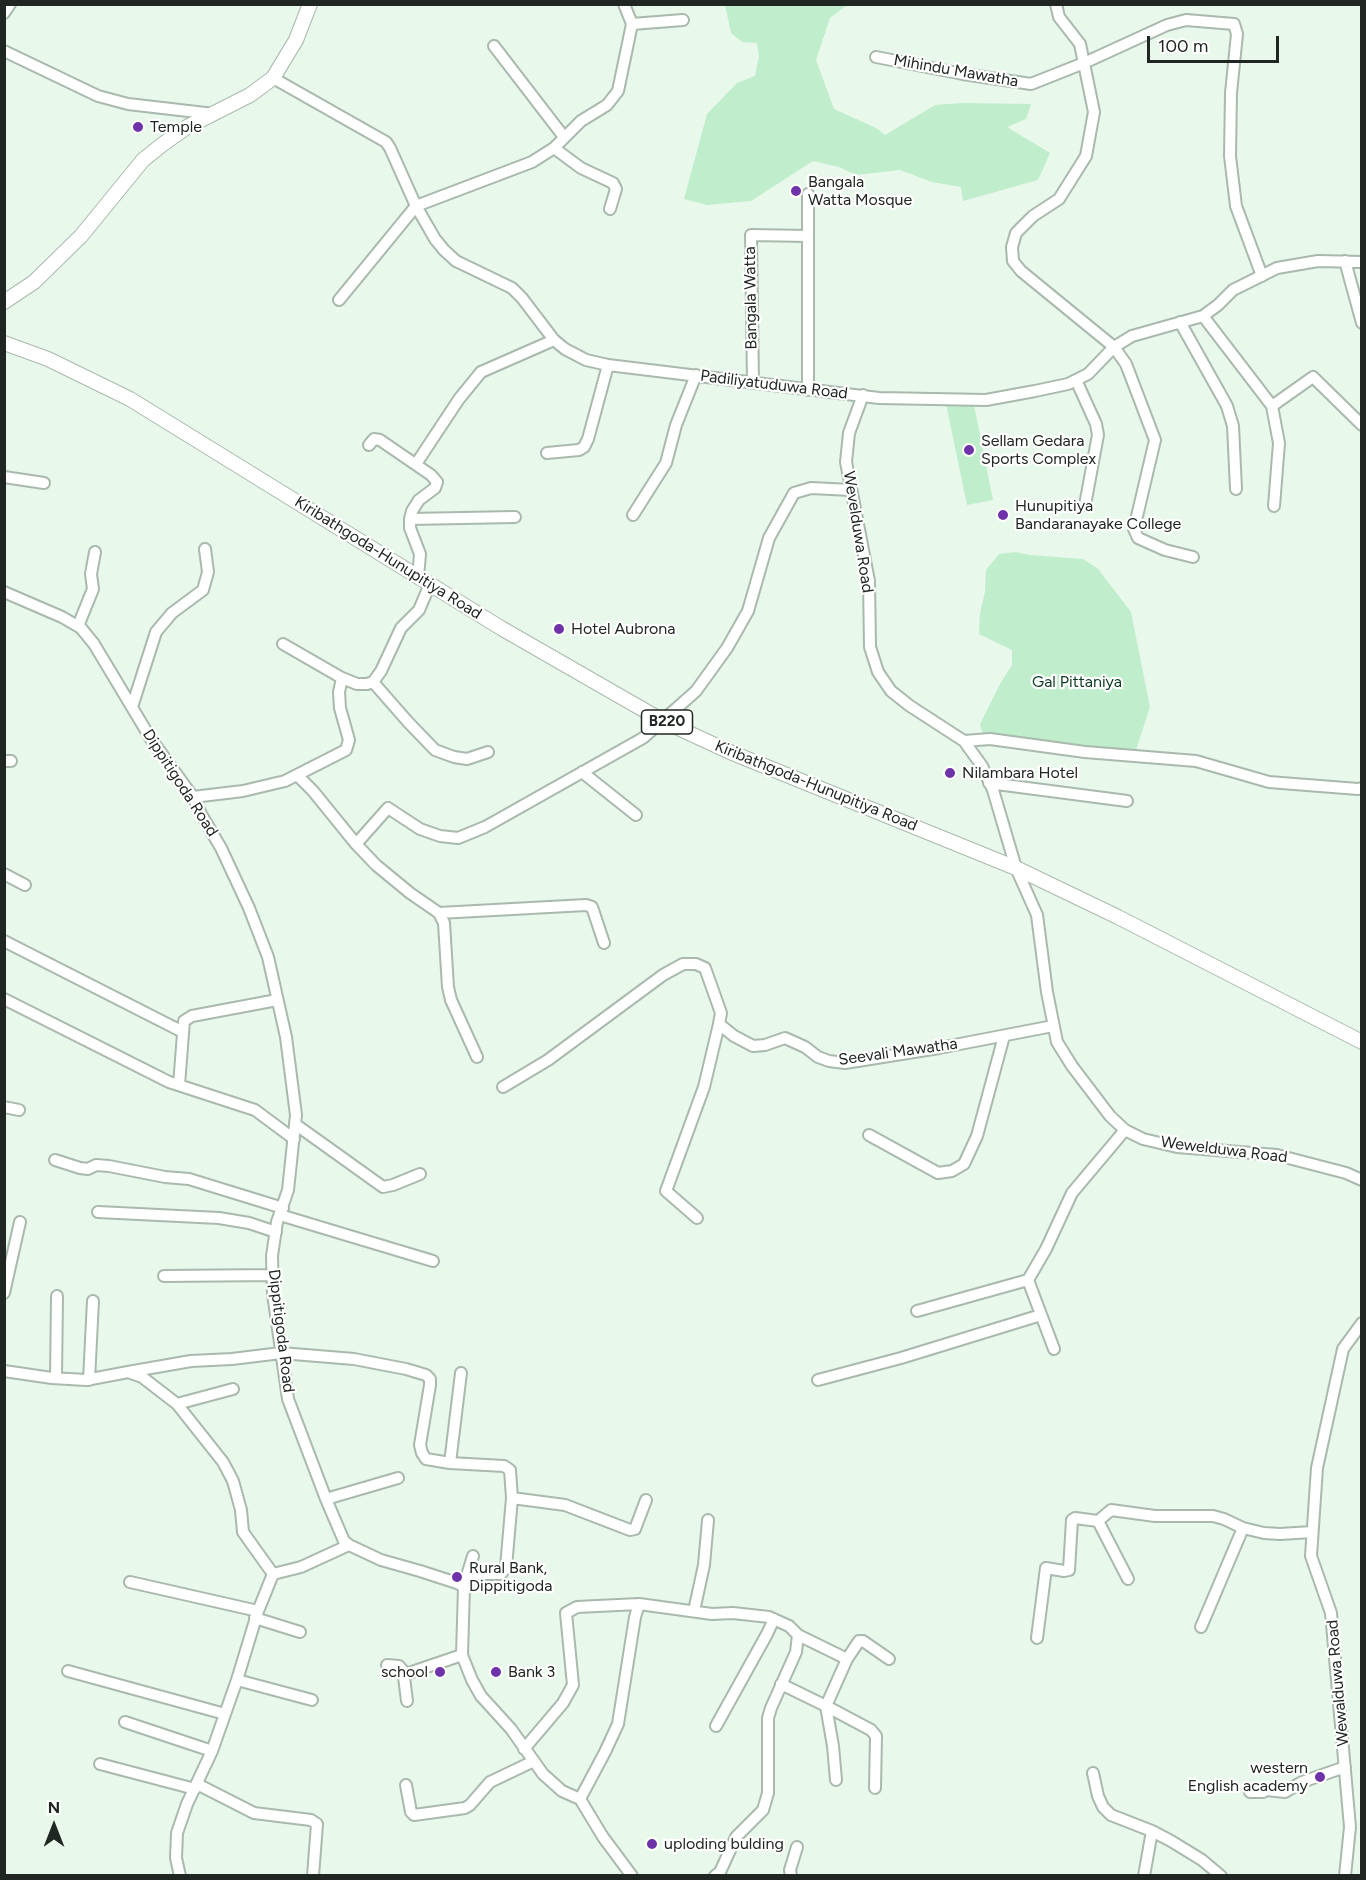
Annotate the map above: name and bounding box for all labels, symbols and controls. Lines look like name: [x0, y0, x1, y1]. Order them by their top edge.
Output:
scale bar: [1150, 24, 1282, 62]
text: 100 m: [1158, 35, 1208, 57]
street label: Mihindu Mawatha: [892, 51, 1020, 91]
place label: Temple: [150, 117, 202, 137]
marker: Temple: [131, 120, 145, 134]
place label: Bangala Watta Mosque: [808, 172, 912, 210]
marker: Bangala Watta Mosque: [789, 184, 803, 198]
street label: Bangala Watta: [741, 246, 761, 350]
street label: Padiliyatuduwa Road: [699, 366, 849, 404]
place label: Sellam Gedara Sports Complex: [981, 431, 1096, 469]
marker: Sellam Gedara Sports Complex: [962, 443, 976, 457]
street label: Wevelduwa Road: [839, 470, 877, 594]
street label: Kiribathgoda-Hunupitiya Road: [291, 492, 485, 624]
place label: Hunupitiya Bandaranayake College: [1015, 496, 1181, 534]
marker: Hunupitiya Bandaranayake College: [996, 508, 1010, 522]
place label: Hotel Aubrona: [571, 619, 675, 639]
marker: Hotel Aubrona: [552, 622, 566, 636]
park label: Gal Pittaniya: [1032, 672, 1122, 692]
road number: B220: [642, 710, 692, 734]
street label: Dippitigoda Road: [138, 726, 222, 840]
street label: Kiribathgoda-Hunupitiya Road: [712, 736, 920, 836]
place label: Nilambara Hotel: [962, 763, 1078, 783]
marker: Nilambara Hotel: [943, 766, 957, 780]
street label: Seevali Mawatha: [837, 1034, 959, 1070]
street label: Wewelduwa Road: [1160, 1133, 1288, 1167]
street label: Dippitigoda Road: [264, 1268, 298, 1394]
place label: Rural Bank, Dippitigoda: [469, 1558, 552, 1596]
marker: Rural Bank, Dippitigoda: [450, 1570, 464, 1584]
street label: Wewalduwa Road: [1323, 1619, 1353, 1747]
place label: school: [381, 1662, 428, 1682]
place label: Bank 3: [508, 1662, 555, 1682]
marker: school: [433, 1665, 447, 1679]
marker: Bank 3: [489, 1665, 503, 1679]
place label: western English academy: [1188, 1758, 1308, 1796]
marker: western English academy: [1313, 1770, 1327, 1784]
north arrow: [24, 1796, 84, 1856]
text: N: [48, 1798, 60, 1817]
place label: uploding bulding: [664, 1834, 784, 1854]
marker: uploding bulding: [645, 1837, 659, 1851]

